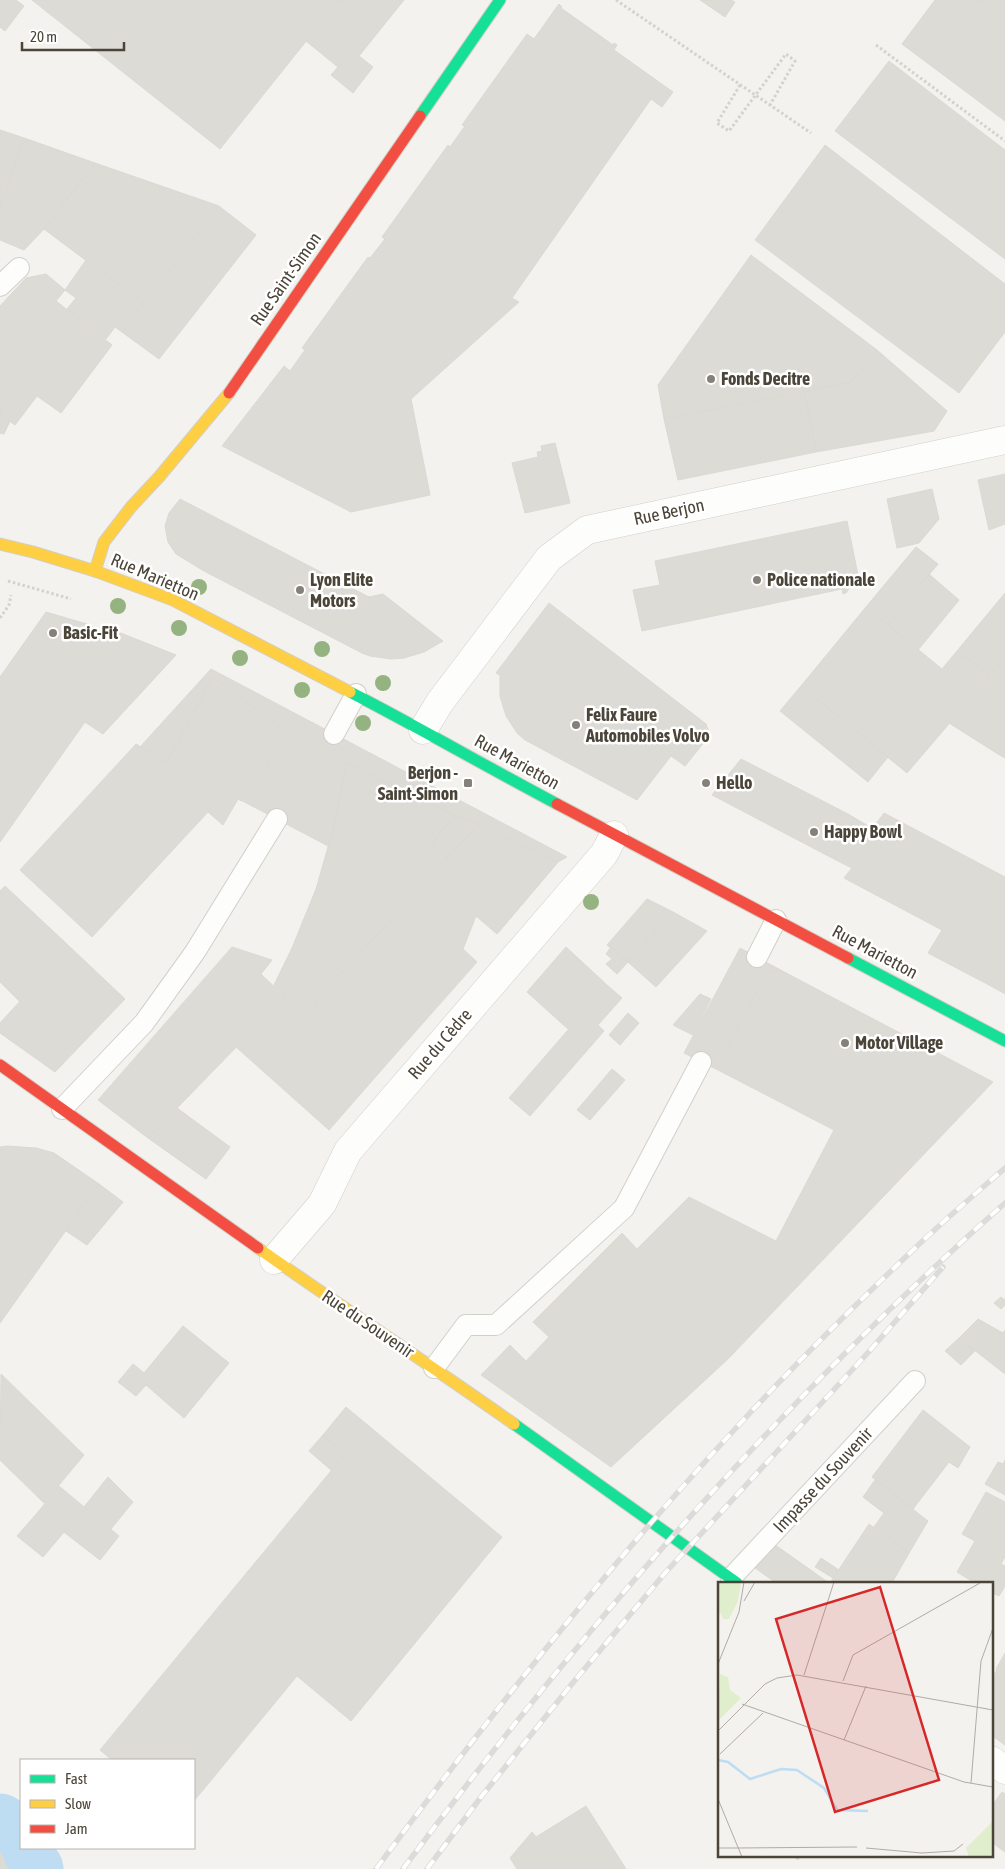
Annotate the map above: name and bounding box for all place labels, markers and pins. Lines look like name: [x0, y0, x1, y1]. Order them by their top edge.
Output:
place label: Fonds Decitre: [721, 368, 810, 389]
marker: Fonds Decitre: [705, 373, 717, 385]
place label: Lyon Elite Motors: [310, 569, 373, 611]
place label: Police nationale: [767, 569, 875, 590]
marker: Police nationale: [751, 574, 763, 586]
marker: Lyon Elite Motors: [294, 584, 306, 596]
place label: Basic-Fit: [63, 622, 119, 643]
marker: Basic-Fit: [47, 627, 59, 639]
place label: Felix Faure Automobiles Volvo: [585, 704, 710, 746]
marker: Felix Faure Automobiles Volvo: [570, 719, 582, 731]
place label: Berjon - Saint-Simon: [378, 762, 458, 804]
place label: Hello: [716, 772, 752, 793]
marker: Berjon - Saint-Simon: [462, 777, 474, 789]
marker: Hello: [700, 777, 712, 789]
place label: Happy Bowl: [824, 821, 902, 842]
marker: Happy Bowl: [808, 826, 820, 838]
place label: Motor Village: [855, 1032, 943, 1053]
marker: Motor Village: [839, 1037, 851, 1049]

